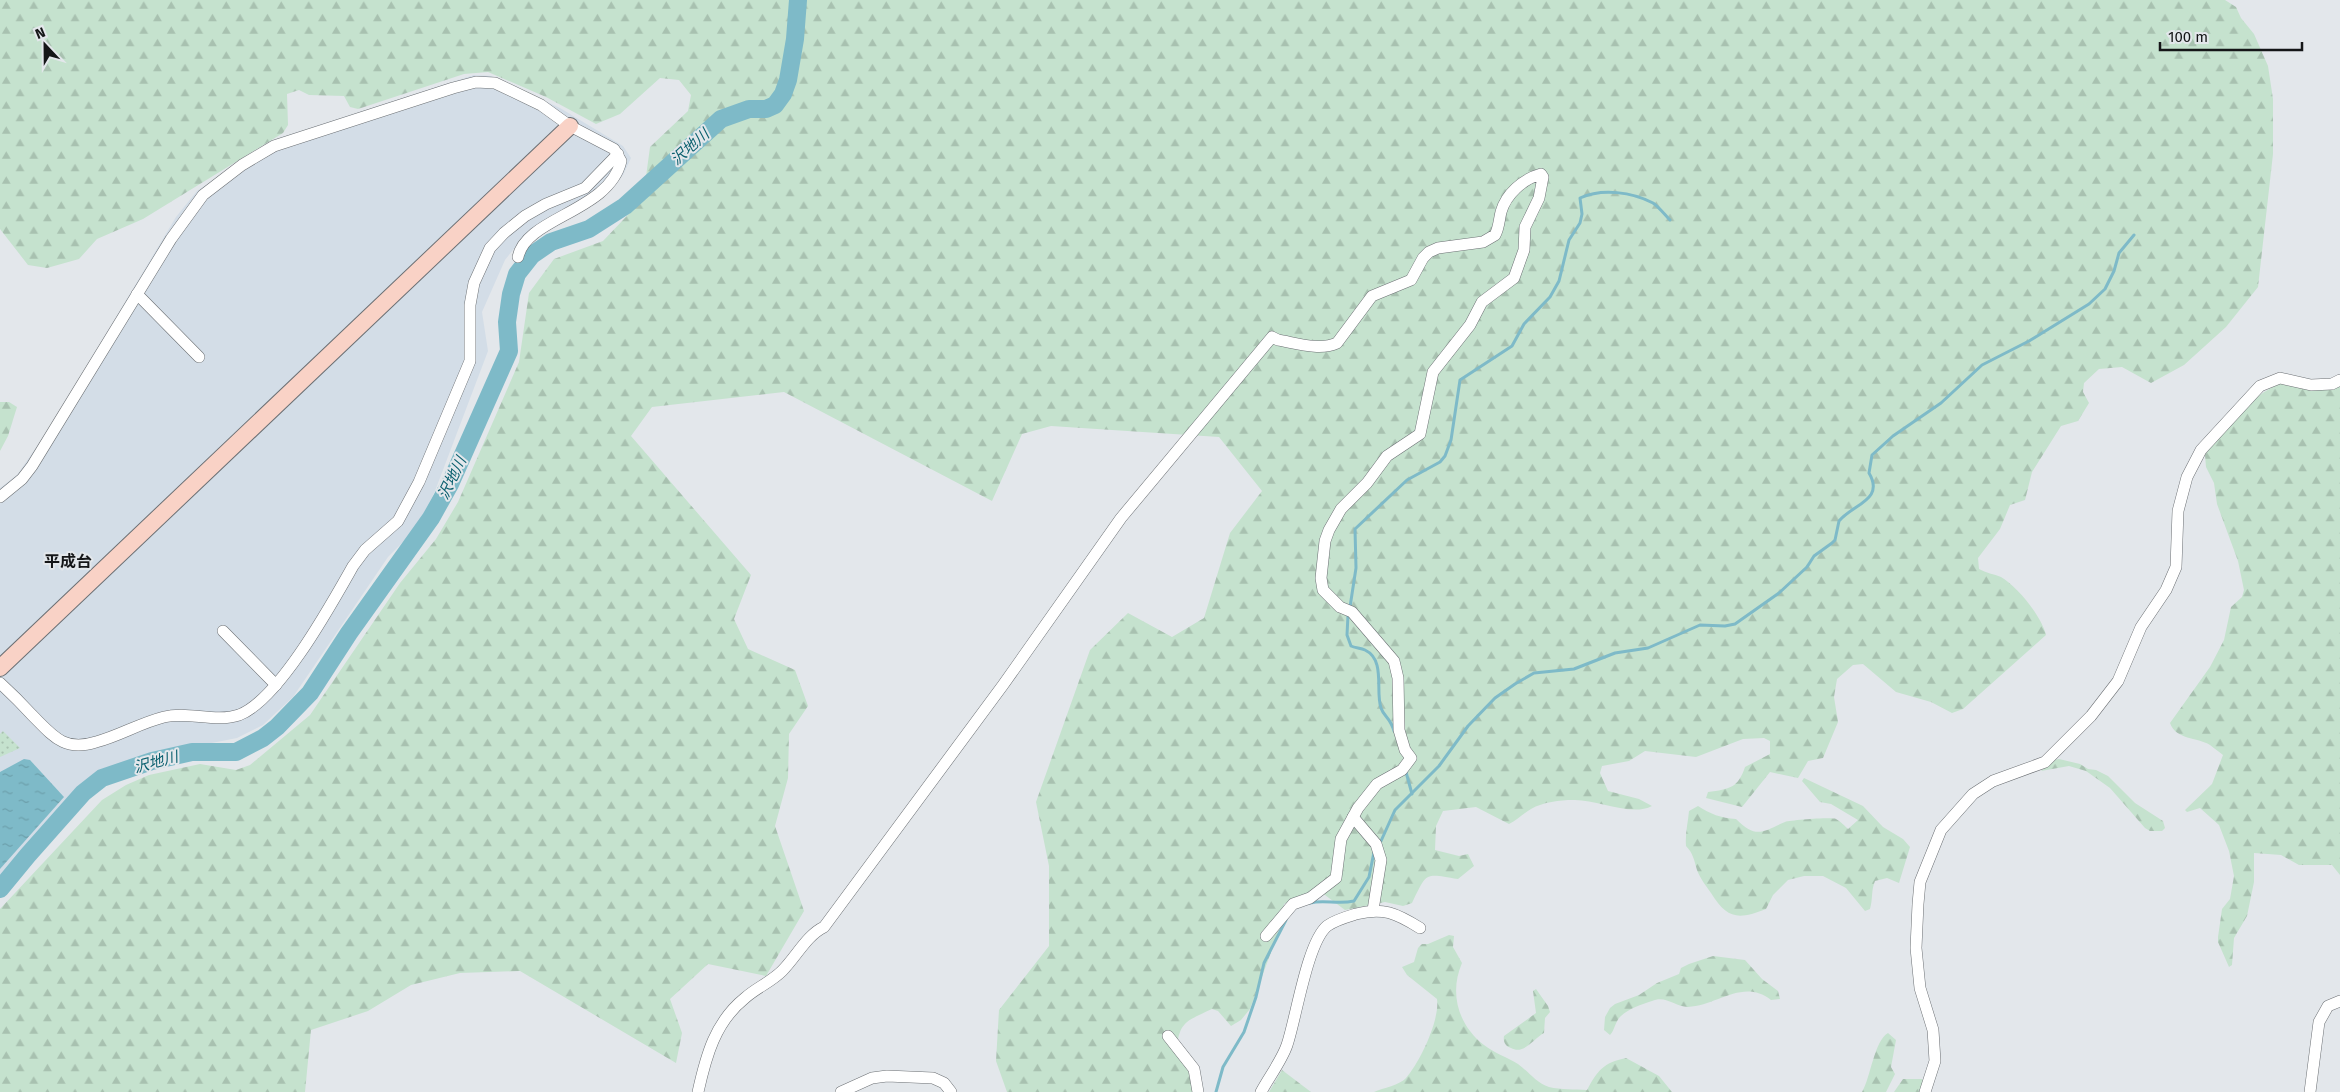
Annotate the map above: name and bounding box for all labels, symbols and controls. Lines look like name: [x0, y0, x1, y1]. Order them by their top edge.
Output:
north arrow: [20, 20, 70, 70]
scale bar: [2160, 20, 2302, 52]
text: N: [33, 24, 48, 43]
text: 100 m: [2168, 28, 2208, 46]
water label: 沢地川: [667, 124, 714, 169]
water label: 沢地川: [434, 452, 471, 502]
district label: 平成台: [44, 552, 92, 571]
water label: 沢地川: [132, 747, 182, 777]

